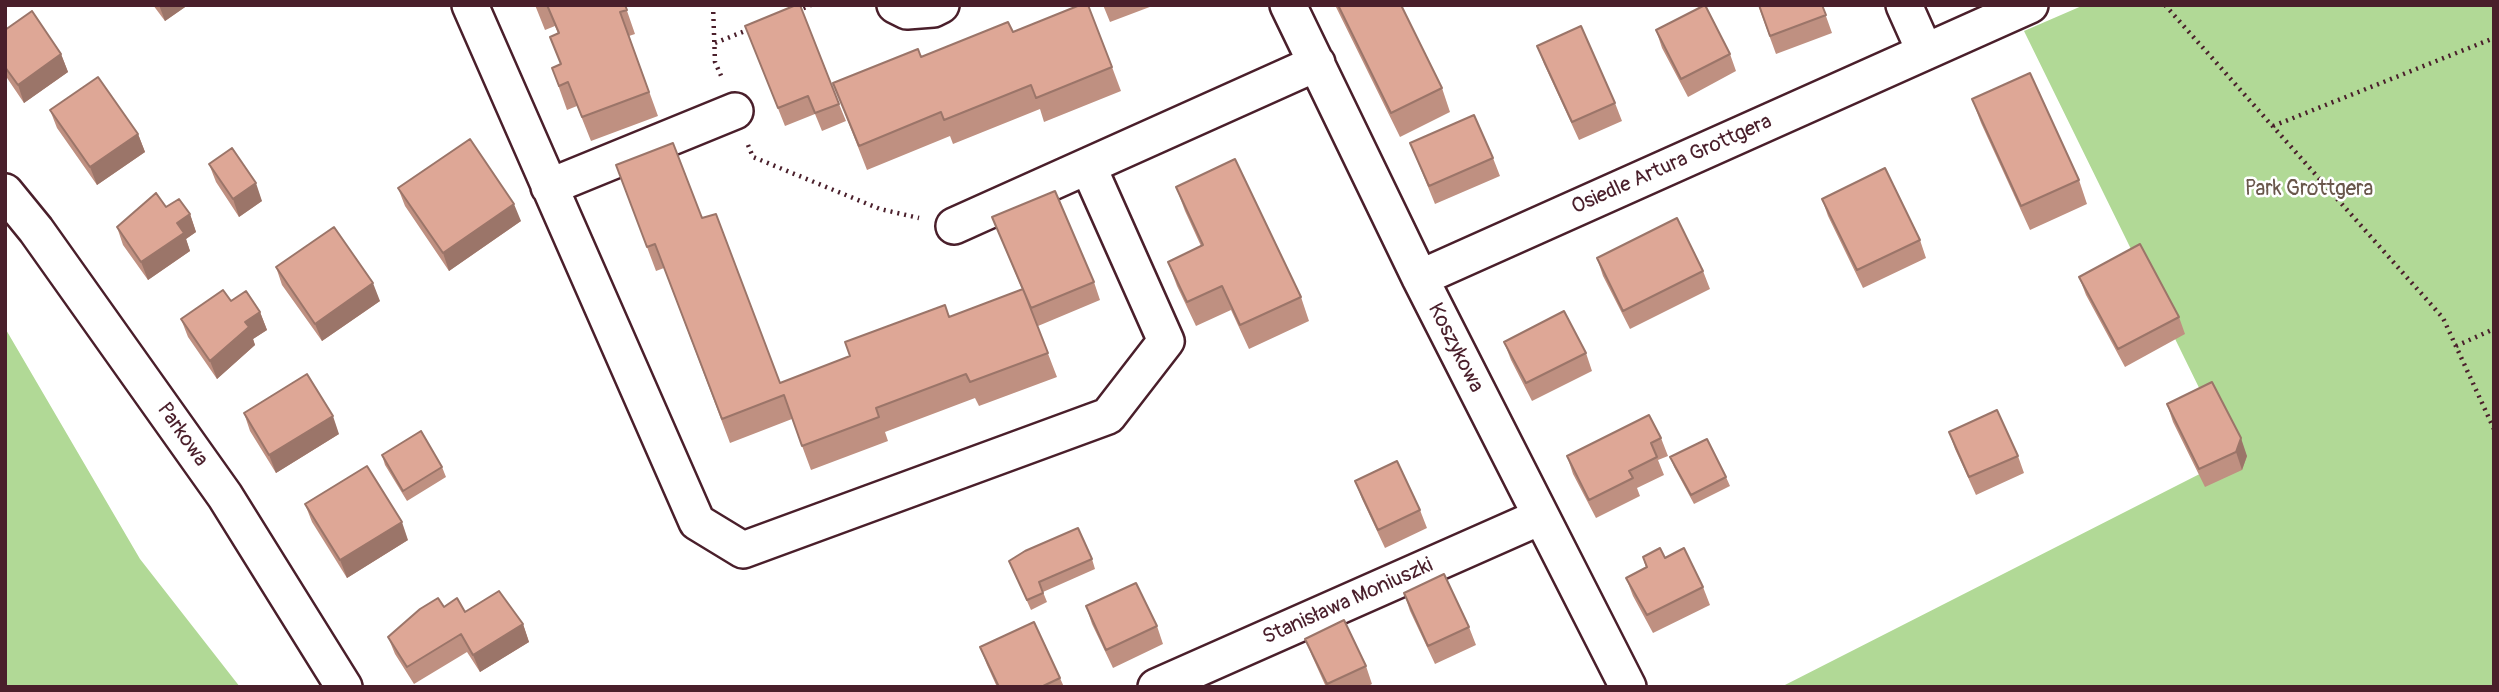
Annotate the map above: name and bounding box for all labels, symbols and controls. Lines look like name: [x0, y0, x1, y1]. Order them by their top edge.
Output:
street label: Osiedle Artura Grottgera: [1568, 109, 1776, 221]
park label: Park Grottgera: [2245, 177, 2373, 203]
street label: Koszykowa: [1422, 299, 1488, 397]
street label: Parkowa: [151, 398, 213, 472]
street label: Stanisława Moniuszki: [1259, 553, 1437, 651]

